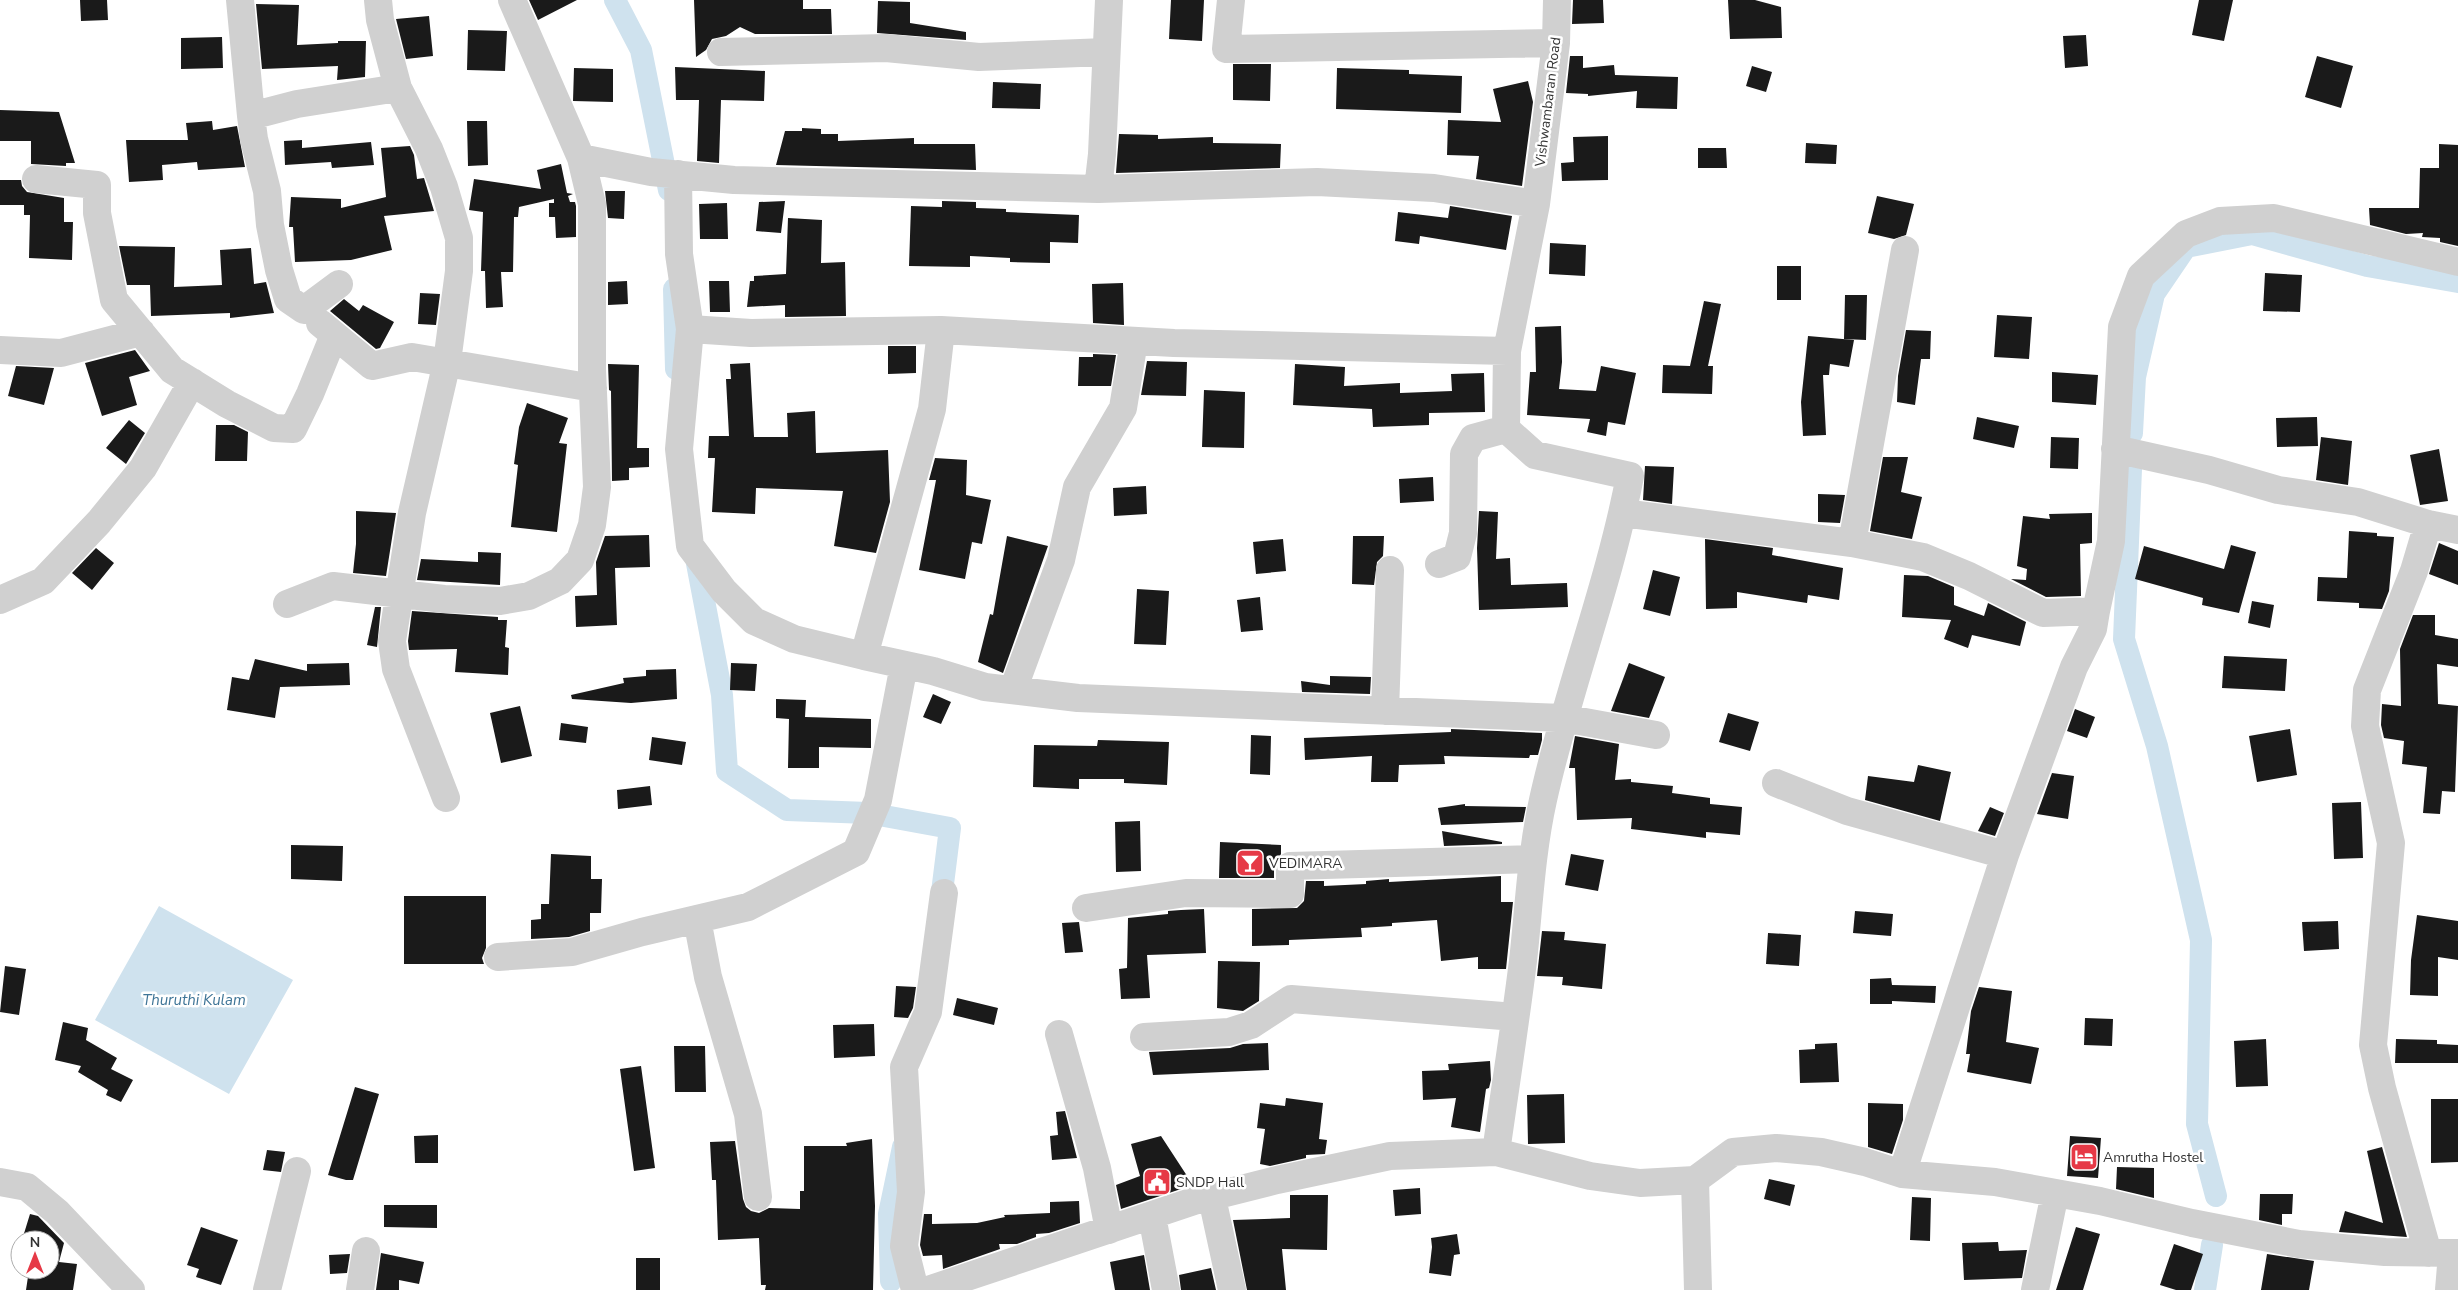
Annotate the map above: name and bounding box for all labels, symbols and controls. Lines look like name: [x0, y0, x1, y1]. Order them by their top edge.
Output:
street label: Vishwambaran Road: [1530, 36, 1565, 169]
bar icon: VEDIMARA: [1235, 848, 1265, 878]
place label: VEDIMARA: [1268, 854, 1342, 873]
water label: Thuruthi Kulam: [142, 990, 246, 1010]
hotel icon: Amrutha Hostel: [2069, 1142, 2099, 1172]
place label: Amrutha Hostel: [2103, 1148, 2204, 1167]
public building icon: SNDP Hall: [1142, 1167, 1172, 1197]
place label: SNDP Hall: [1176, 1173, 1245, 1192]
north arrow: [10, 1230, 60, 1280]
text: N: [30, 1233, 40, 1252]

